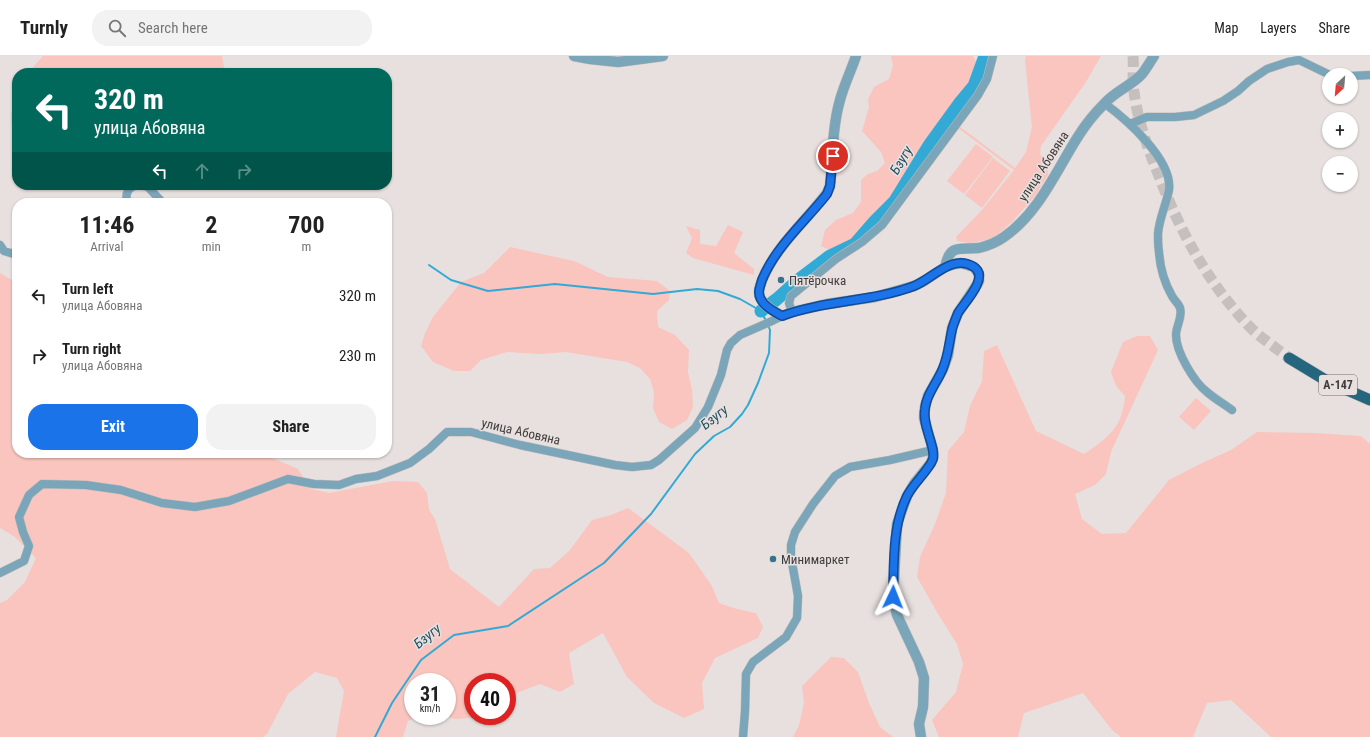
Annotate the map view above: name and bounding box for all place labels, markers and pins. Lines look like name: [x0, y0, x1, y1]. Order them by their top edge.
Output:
pin: [816, 139, 850, 173]
place label: Пятёрочка: [789, 273, 846, 288]
marker: Пятёрочка: [776, 275, 786, 285]
place label: Минимаркет: [781, 552, 850, 567]
marker: Минимаркет: [768, 554, 778, 564]

